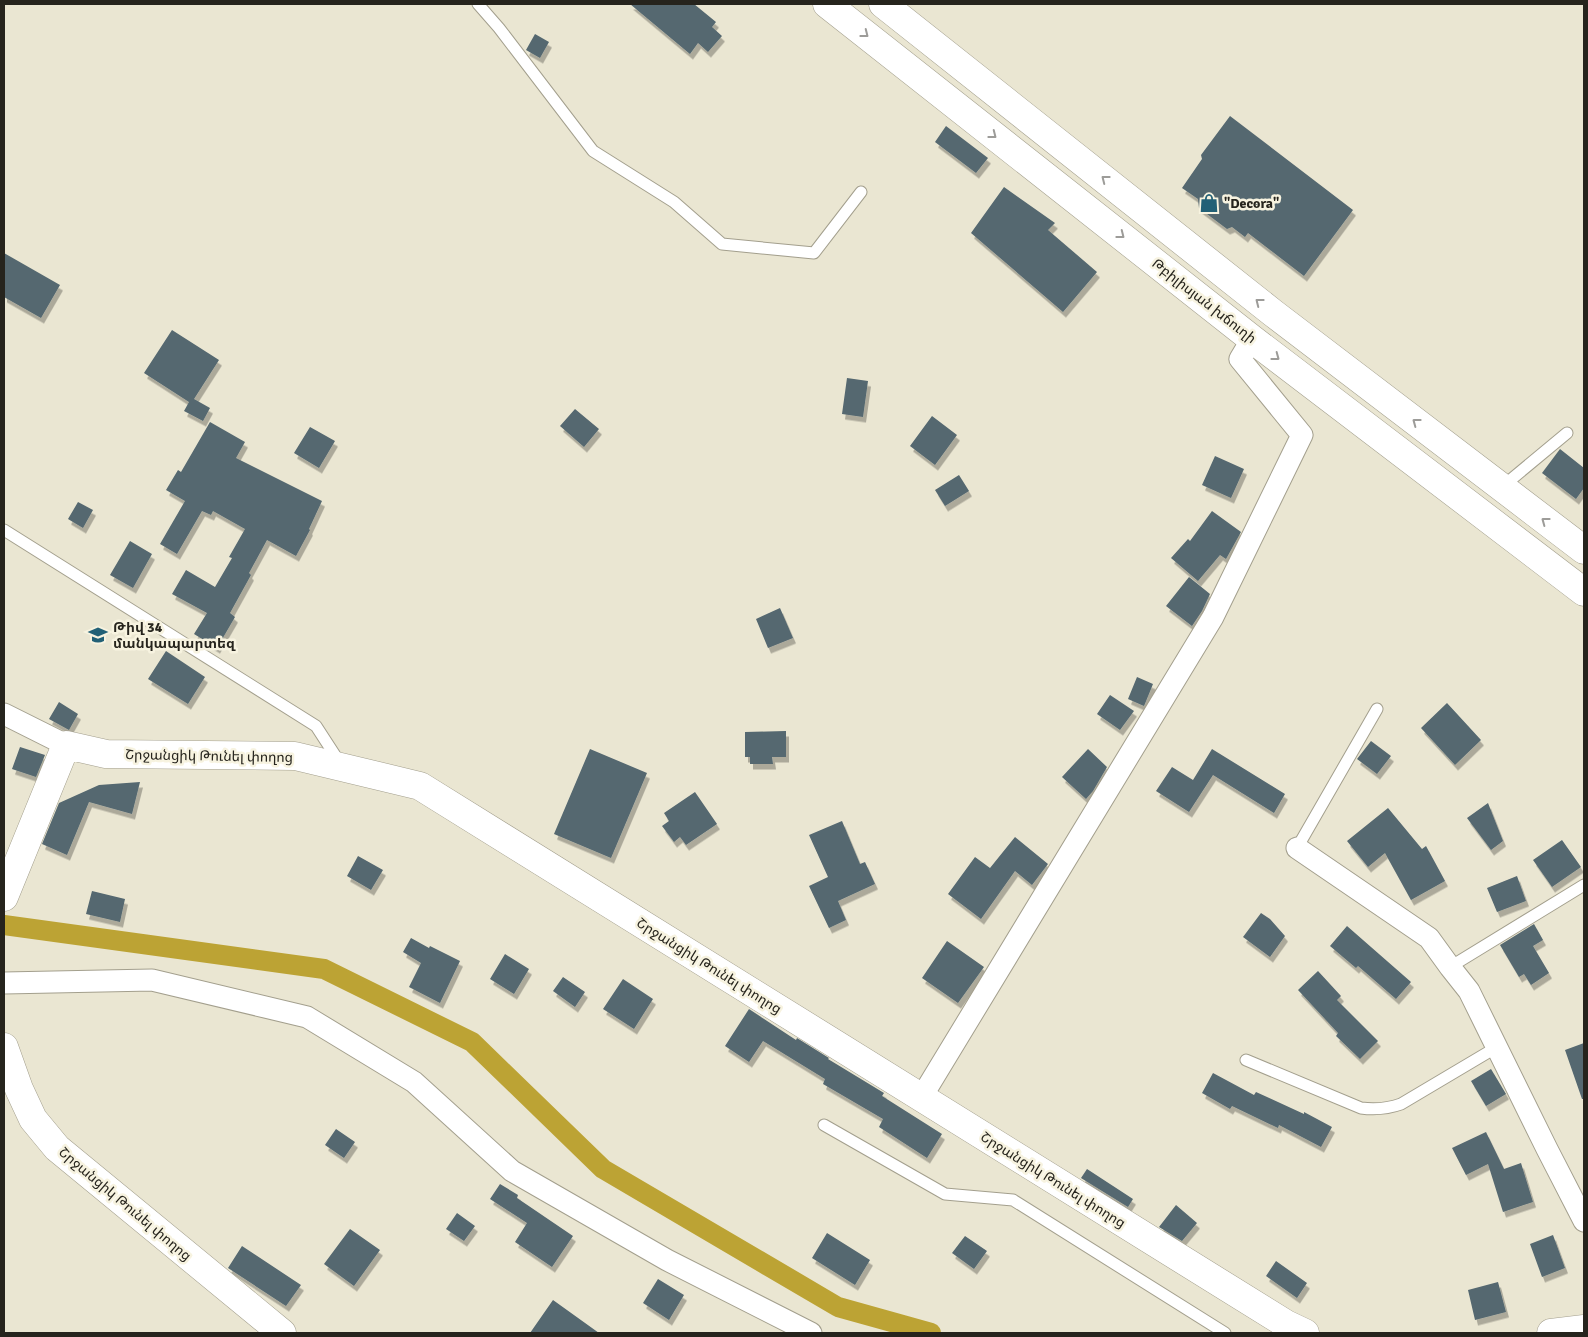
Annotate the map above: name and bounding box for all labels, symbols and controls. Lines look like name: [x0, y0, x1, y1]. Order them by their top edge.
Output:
one-way arrow: [860, 28, 869, 37]
one-way arrow: [987, 129, 996, 137]
one-way arrow: [1101, 176, 1110, 185]
shop icon: "Decora": [1198, 192, 1220, 214]
place label: "Decora": [1224, 195, 1279, 212]
one-way arrow: [1115, 230, 1124, 239]
street label: Թբիլիսյան խճուղի: [1148, 255, 1260, 347]
one-way arrow: [1256, 300, 1265, 308]
one-way arrow: [1270, 352, 1279, 360]
one-way arrow: [1412, 419, 1422, 428]
one-way arrow: [1542, 517, 1551, 526]
place label: Թիվ 34 մանկապարտեզ: [113, 619, 236, 652]
school or university icon: Թիվ 34 մանկապարտեզ: [87, 624, 109, 646]
street label: Շրջանցիկ Թունել փողոց: [125, 746, 293, 766]
street label: Շրջանցիկ Թունել փողոց: [633, 914, 785, 1018]
street label: Շրջանցիկ Թունել փողոց: [977, 1128, 1129, 1232]
street label: Շրջանցիկ Թունել փողոց: [55, 1144, 195, 1264]

